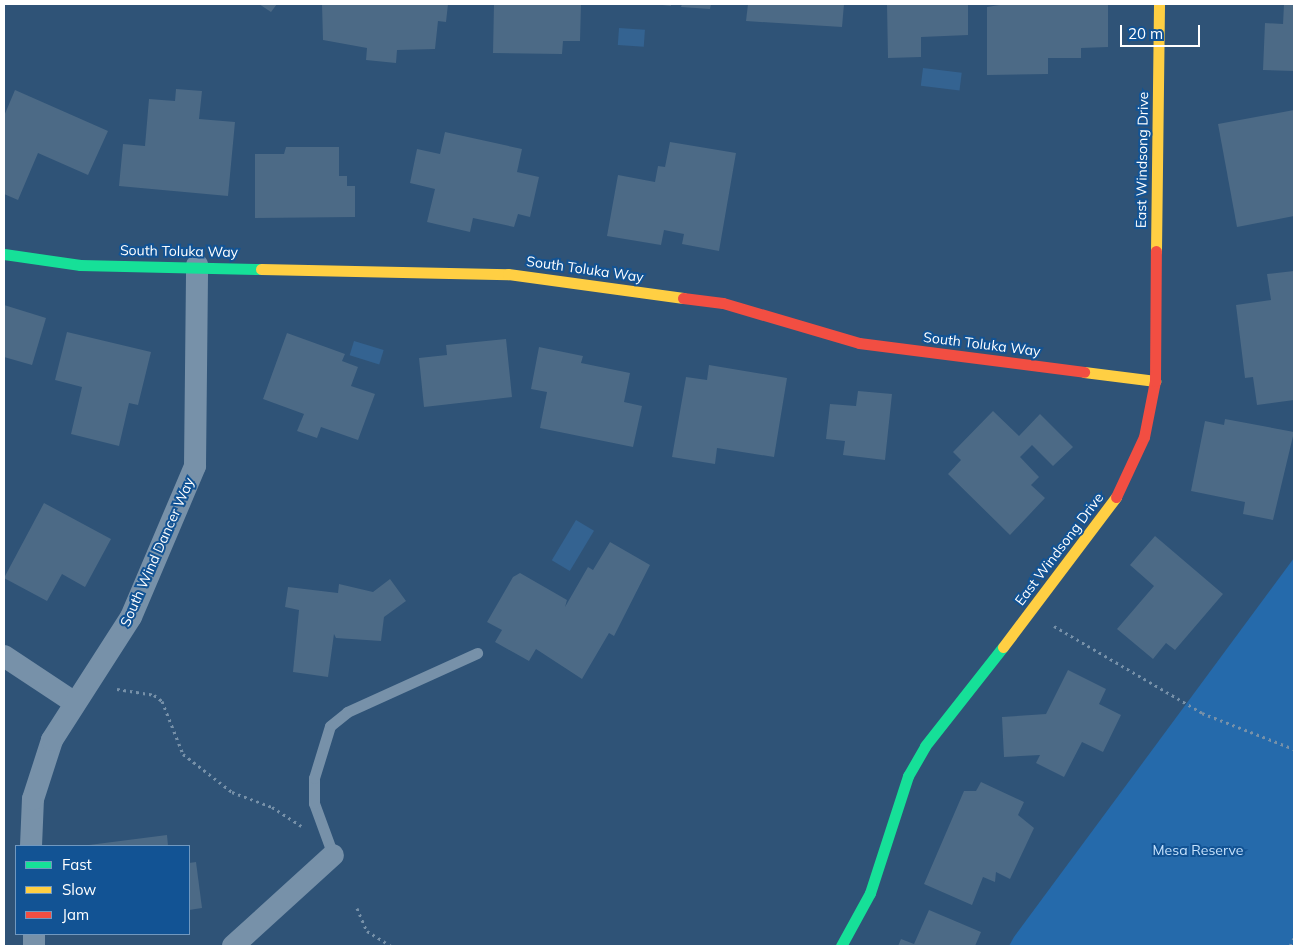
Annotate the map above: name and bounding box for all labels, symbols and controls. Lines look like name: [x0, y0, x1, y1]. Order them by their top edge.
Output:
scale bar: [1123, 15, 1203, 47]
text: 20 m: [1128, 24, 1163, 43]
street label: East Windsong Drive: [1132, 92, 1152, 228]
street label: South Toluka Way: [120, 242, 238, 260]
street label: South Toluka Way: [525, 252, 645, 286]
street label: South Toluka Way: [922, 328, 1042, 360]
street label: South Wind Dancer Way: [116, 475, 198, 629]
street label: East Windsong Drive: [1011, 489, 1107, 609]
park label: Mesa Reserve: [1153, 842, 1243, 858]
legend: [15, 845, 190, 935]
text: Fast: [62, 855, 92, 874]
text: Slow: [62, 880, 96, 899]
text: Jam: [62, 905, 89, 924]

